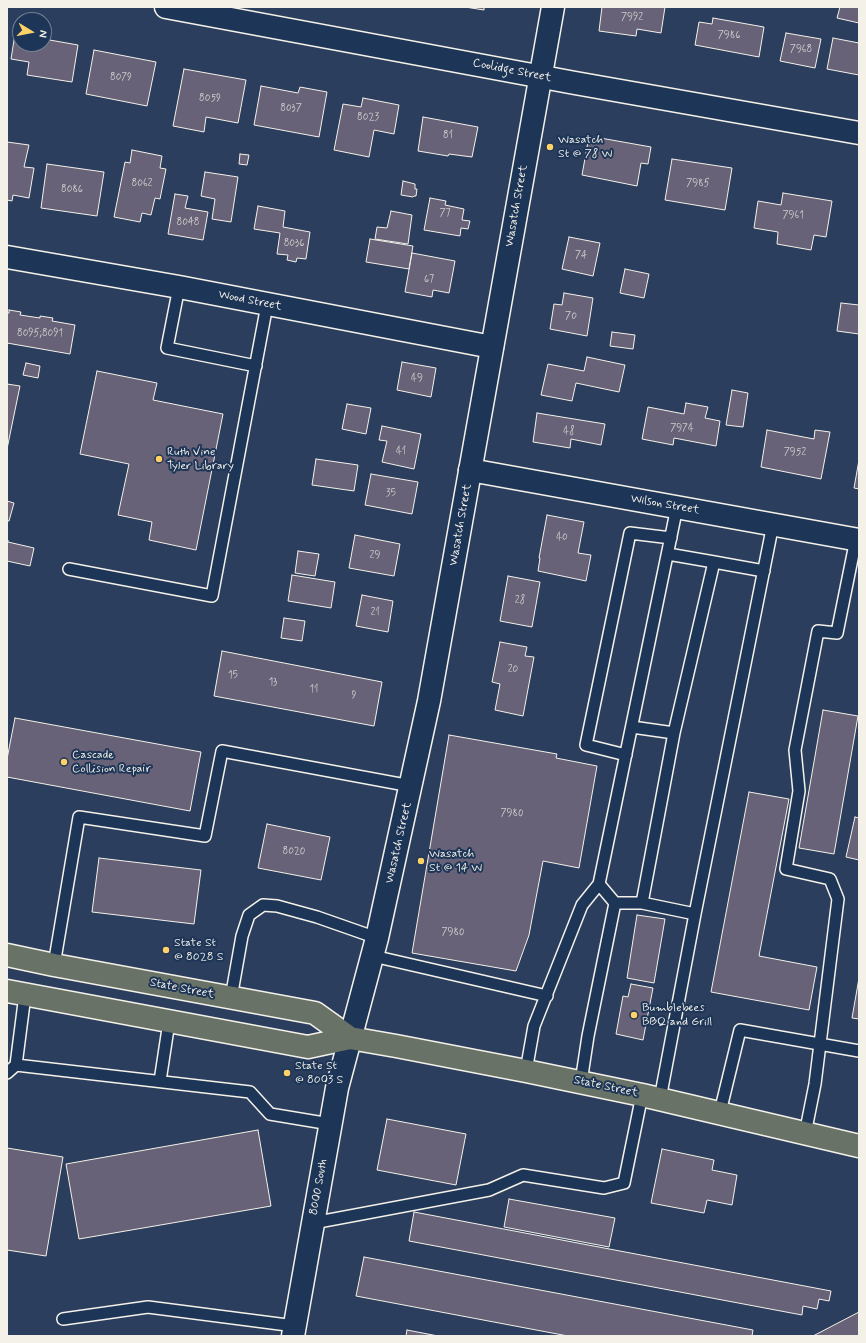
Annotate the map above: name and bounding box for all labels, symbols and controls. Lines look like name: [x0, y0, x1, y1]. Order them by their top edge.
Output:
north arrow: [12, 12, 52, 52]
house number: 7992: [621, 12, 643, 24]
text: N: [35, 29, 50, 39]
house number: 7986: [718, 30, 740, 42]
house number: 7968: [790, 44, 812, 56]
street label: Coolidge Street: [471, 56, 553, 86]
house number: 8079: [110, 72, 132, 84]
house number: 8059: [199, 93, 221, 105]
house number: 8037: [280, 103, 302, 115]
house number: 8023: [357, 112, 379, 124]
house number: 81: [443, 130, 453, 142]
place label: Wasatch St @ 78 W: [558, 133, 612, 161]
marker: Wasatch St @ 78 W: [545, 142, 555, 152]
street label: Wasatch Street: [503, 164, 531, 248]
house number: 8062: [132, 178, 152, 190]
house number: 7985: [686, 178, 710, 190]
house number: 8086: [61, 184, 83, 196]
house number: 77: [439, 208, 451, 220]
house number: 7961: [782, 210, 804, 222]
house number: 8048: [177, 217, 199, 229]
house number: 8036: [284, 238, 304, 250]
house number: 74: [575, 250, 587, 262]
house number: 67: [424, 274, 434, 286]
street label: Wood Street: [217, 288, 283, 314]
house number: 70: [565, 311, 577, 323]
house number: 8095;8091: [17, 328, 63, 340]
house number: 49: [411, 373, 423, 385]
house number: 7974: [670, 423, 694, 435]
house number: 48: [563, 426, 575, 438]
place label: Ruth Vine Tyler Library: [167, 445, 234, 473]
house number: 41: [396, 446, 406, 458]
house number: 7952: [784, 447, 806, 459]
marker: Ruth Vine Tyler Library: [154, 454, 164, 464]
street label: Wasatch Street: [447, 483, 475, 567]
house number: 35: [386, 488, 396, 500]
street label: Wilson Street: [629, 492, 701, 518]
house number: 40: [556, 532, 568, 544]
house number: 29: [370, 550, 380, 562]
house number: 28: [515, 595, 525, 607]
house number: 21: [370, 607, 380, 619]
house number: 20: [508, 664, 518, 676]
house number: 15: [228, 670, 238, 682]
house number: 13: [269, 677, 277, 689]
house number: 11: [310, 684, 318, 696]
house number: 9: [352, 690, 356, 702]
place label: Cascade Collision Repair: [72, 748, 151, 776]
marker: Cascade Collision Repair: [59, 757, 69, 767]
street label: Wasatch Street: [383, 801, 415, 885]
house number: 7980: [500, 808, 524, 820]
house number: 8020: [283, 846, 305, 858]
place label: Wasatch St @ 14 W: [429, 847, 482, 875]
marker: Wasatch St @ 14 W: [416, 856, 426, 866]
house number: 7980: [441, 927, 465, 939]
place label: State St @ 8028 S: [174, 936, 223, 964]
marker: State St @ 8028 S: [161, 945, 171, 955]
street label: State Street: [149, 976, 215, 1002]
place label: Bumblebees BBQ and Grill: [642, 1001, 712, 1029]
marker: Bumblebees BBQ and Grill: [629, 1010, 639, 1020]
place label: State St @ 8003 S: [295, 1059, 343, 1087]
marker: State St @ 8003 S: [282, 1068, 292, 1078]
street label: State Street: [573, 1073, 639, 1101]
street label: 8000 South: [307, 1158, 331, 1216]

